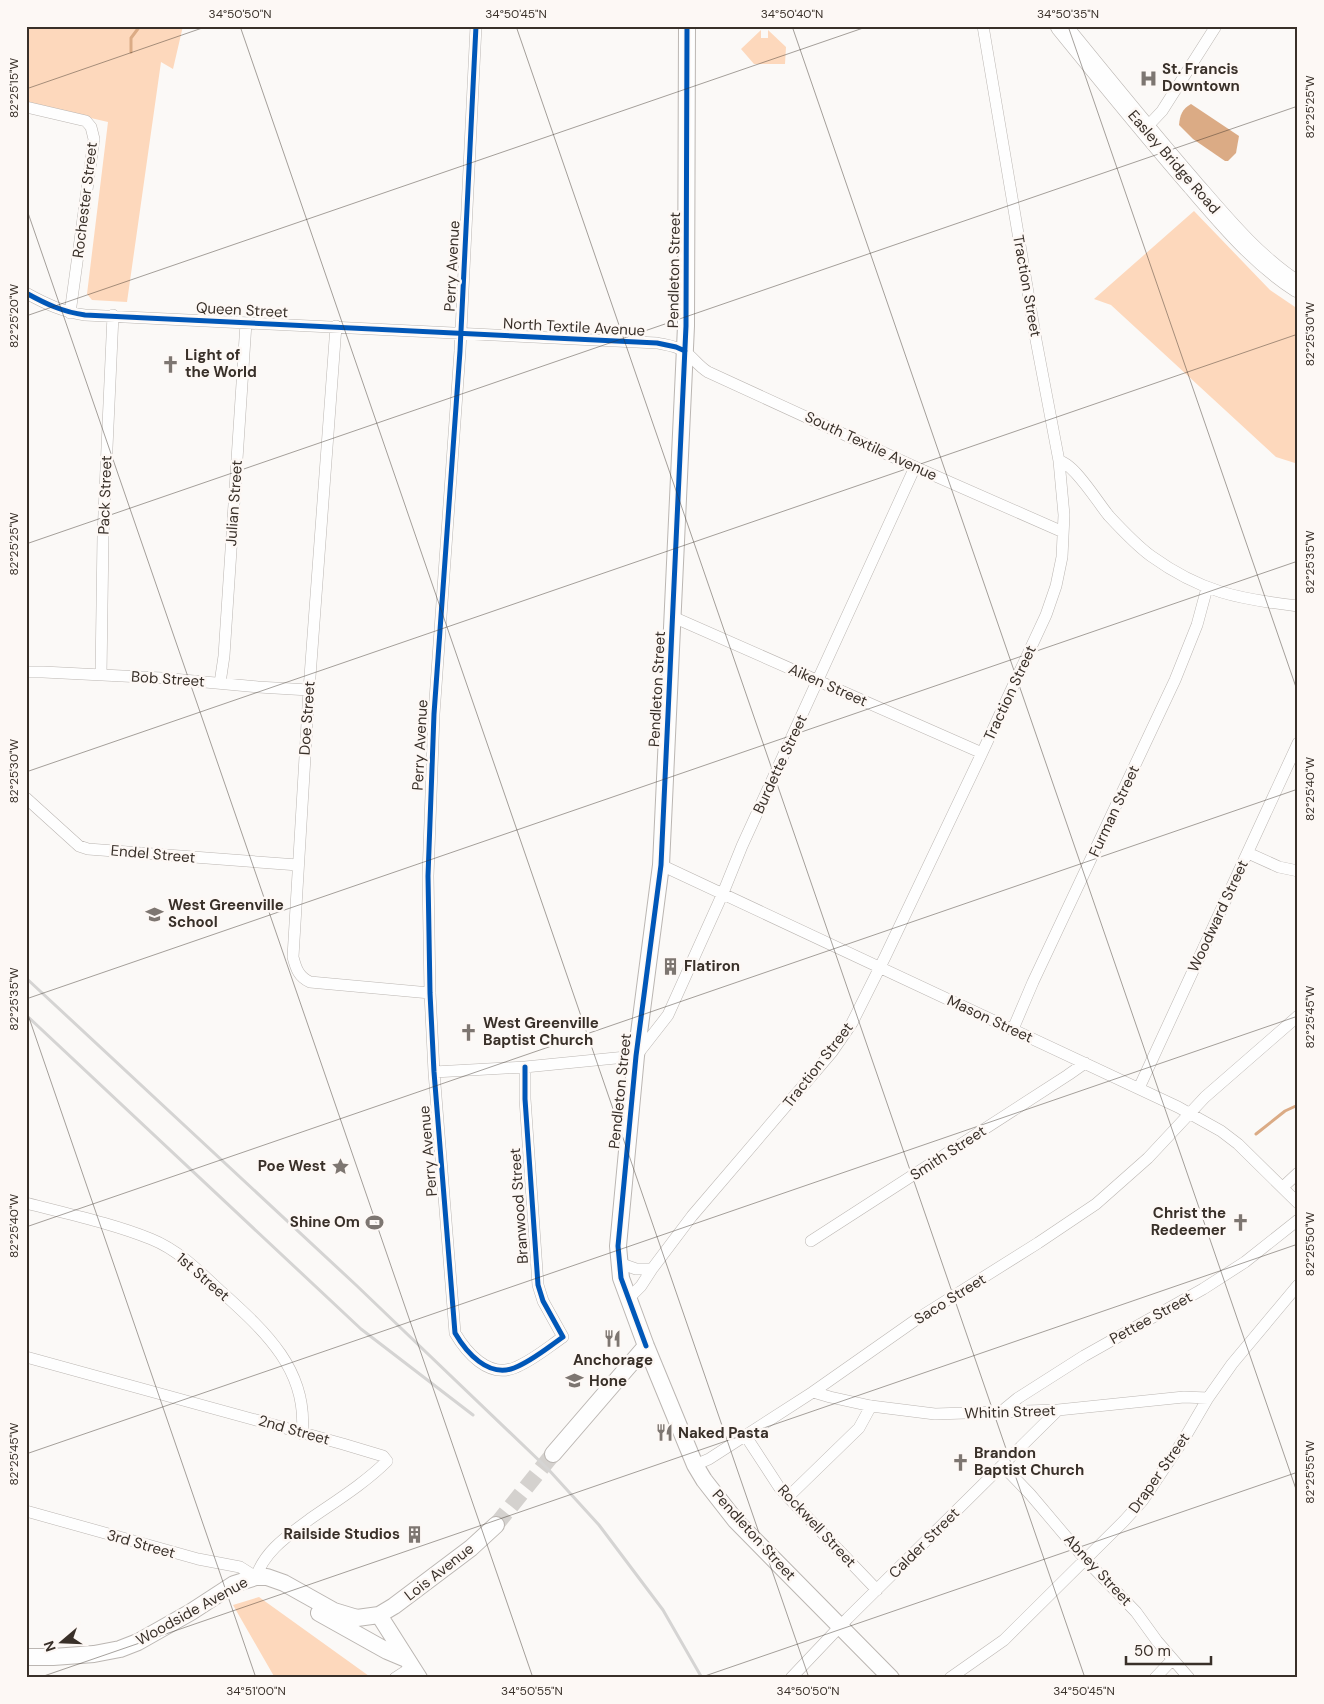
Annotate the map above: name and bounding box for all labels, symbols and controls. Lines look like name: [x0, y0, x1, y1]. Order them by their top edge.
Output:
text: 34°50'50"N: [209, 6, 271, 22]
text: 34°50'45"N: [485, 6, 547, 22]
text: 34°50'40"N: [761, 6, 823, 22]
text: 34°50'35"N: [1037, 6, 1099, 22]
text: 82°25'15"W: [6, 58, 22, 118]
place label: St. Francis Downtown: [1162, 59, 1240, 96]
hospital icon: St. Francis Downtown: [1138, 68, 1158, 88]
text: 82°25'25"W: [1302, 75, 1318, 139]
street label: Easley Bridge Road: [1123, 106, 1225, 218]
street label: Rochester Street: [68, 141, 102, 259]
street label: Pendleton Street: [663, 212, 685, 328]
street label: Perry Avenue: [440, 220, 464, 312]
street label: Traction Street: [1008, 233, 1046, 339]
text: 82°25'20"W: [6, 284, 22, 348]
street label: Queen Street: [195, 298, 289, 322]
text: 82°25'30"W: [1302, 301, 1318, 366]
street label: North Textile Avenue: [502, 313, 646, 341]
place label: Light of the World: [185, 345, 257, 382]
church icon: Light of the World: [161, 354, 181, 374]
street label: South Textile Avenue: [802, 407, 940, 485]
street label: Pack Street: [94, 455, 116, 535]
street label: Julian Street: [221, 459, 247, 547]
text: 82°25'25"W: [6, 512, 22, 576]
text: 82°25'35"W: [1302, 530, 1318, 594]
street label: Pendleton Street: [644, 630, 670, 747]
street label: Traction Street: [979, 642, 1041, 744]
street label: Aiken Street: [785, 659, 871, 711]
street label: Bob Street: [130, 666, 206, 692]
street label: Doe Street: [294, 680, 320, 756]
street label: Perry Avenue: [408, 699, 432, 791]
street label: Burdette Street: [748, 711, 812, 817]
text: 82°25'30"W: [6, 738, 22, 803]
text: 82°25'40"W: [1302, 757, 1318, 821]
street label: Furman Street: [1084, 762, 1144, 860]
street label: Endel Street: [110, 840, 196, 868]
street label: Woodward Street: [1183, 857, 1253, 975]
place label: West Greenville School: [168, 895, 284, 932]
school or university icon: West Greenville School: [144, 904, 164, 924]
building icon: Flatiron: [660, 956, 680, 976]
place label: Flatiron: [684, 956, 740, 976]
text: 82°25'35"W: [6, 967, 22, 1031]
text: 82°25'45"W: [1302, 985, 1318, 1048]
street label: Mason Street: [944, 990, 1036, 1048]
place label: West Greenville Baptist Church: [483, 1013, 599, 1050]
street label: Traction Street: [778, 1018, 858, 1112]
church icon: West Greenville Baptist Church: [459, 1022, 479, 1042]
street label: Pendleton Street: [604, 1032, 636, 1150]
street label: Perry Avenue: [414, 1105, 442, 1197]
street label: Smith Street: [906, 1121, 990, 1185]
street label: Branwood Street: [505, 1147, 533, 1265]
place label: Poe West: [258, 1156, 326, 1176]
place icon: Poe West: [330, 1156, 350, 1176]
text: 82°25'40"W: [6, 1194, 22, 1258]
place label: Christ the Redeemer: [1151, 1203, 1226, 1240]
text: 82°25'50"W: [1302, 1211, 1318, 1276]
place label: Shine Om: [290, 1212, 360, 1232]
sports icon: Shine Om: [364, 1212, 384, 1232]
church icon: Christ the Redeemer: [1230, 1212, 1250, 1232]
street label: 1st Street: [172, 1248, 234, 1306]
street label: Saco Street: [910, 1269, 990, 1329]
street label: Pettee Street: [1106, 1287, 1196, 1349]
restaurant icon: Anchorage: [603, 1329, 623, 1349]
place label: Anchorage: [573, 1350, 653, 1370]
school or university icon: Hone: [565, 1371, 585, 1391]
place label: Hone: [589, 1371, 627, 1391]
street label: Whitin Street: [964, 1400, 1056, 1424]
street label: 2nd Street: [256, 1410, 332, 1450]
text: 82°25'45"W: [6, 1422, 22, 1485]
restaurant icon: Naked Pasta: [654, 1423, 674, 1443]
place label: Naked Pasta: [678, 1423, 769, 1443]
street label: Draper Street: [1124, 1429, 1194, 1517]
text: 82°25'55"W: [1302, 1440, 1318, 1504]
place label: Brandon Baptist Church: [974, 1443, 1084, 1480]
church icon: Brandon Baptist Church: [950, 1452, 970, 1472]
street label: Rockwell Street: [773, 1480, 861, 1572]
street label: Pendleton Street: [708, 1485, 800, 1585]
street label: Calder Street: [884, 1503, 964, 1583]
place label: Railside Studios: [284, 1524, 400, 1544]
building icon: Railside Studios: [404, 1524, 424, 1544]
street label: 3rd Street: [105, 1525, 178, 1563]
street label: Abney Street: [1060, 1530, 1136, 1610]
street label: Lois Avenue: [400, 1539, 478, 1605]
street label: Woodside Avenue: [133, 1572, 251, 1650]
north arrow: [38, 1616, 88, 1666]
scale bar: [1126, 1634, 1212, 1666]
text: N: [40, 1638, 60, 1654]
text: 50 m: [1134, 1641, 1171, 1661]
text: 34°51'00"N: [226, 1683, 286, 1699]
text: 34°50'55"N: [501, 1683, 563, 1699]
text: 34°50'50"N: [777, 1683, 839, 1699]
text: 34°50'45"N: [1053, 1683, 1115, 1699]

